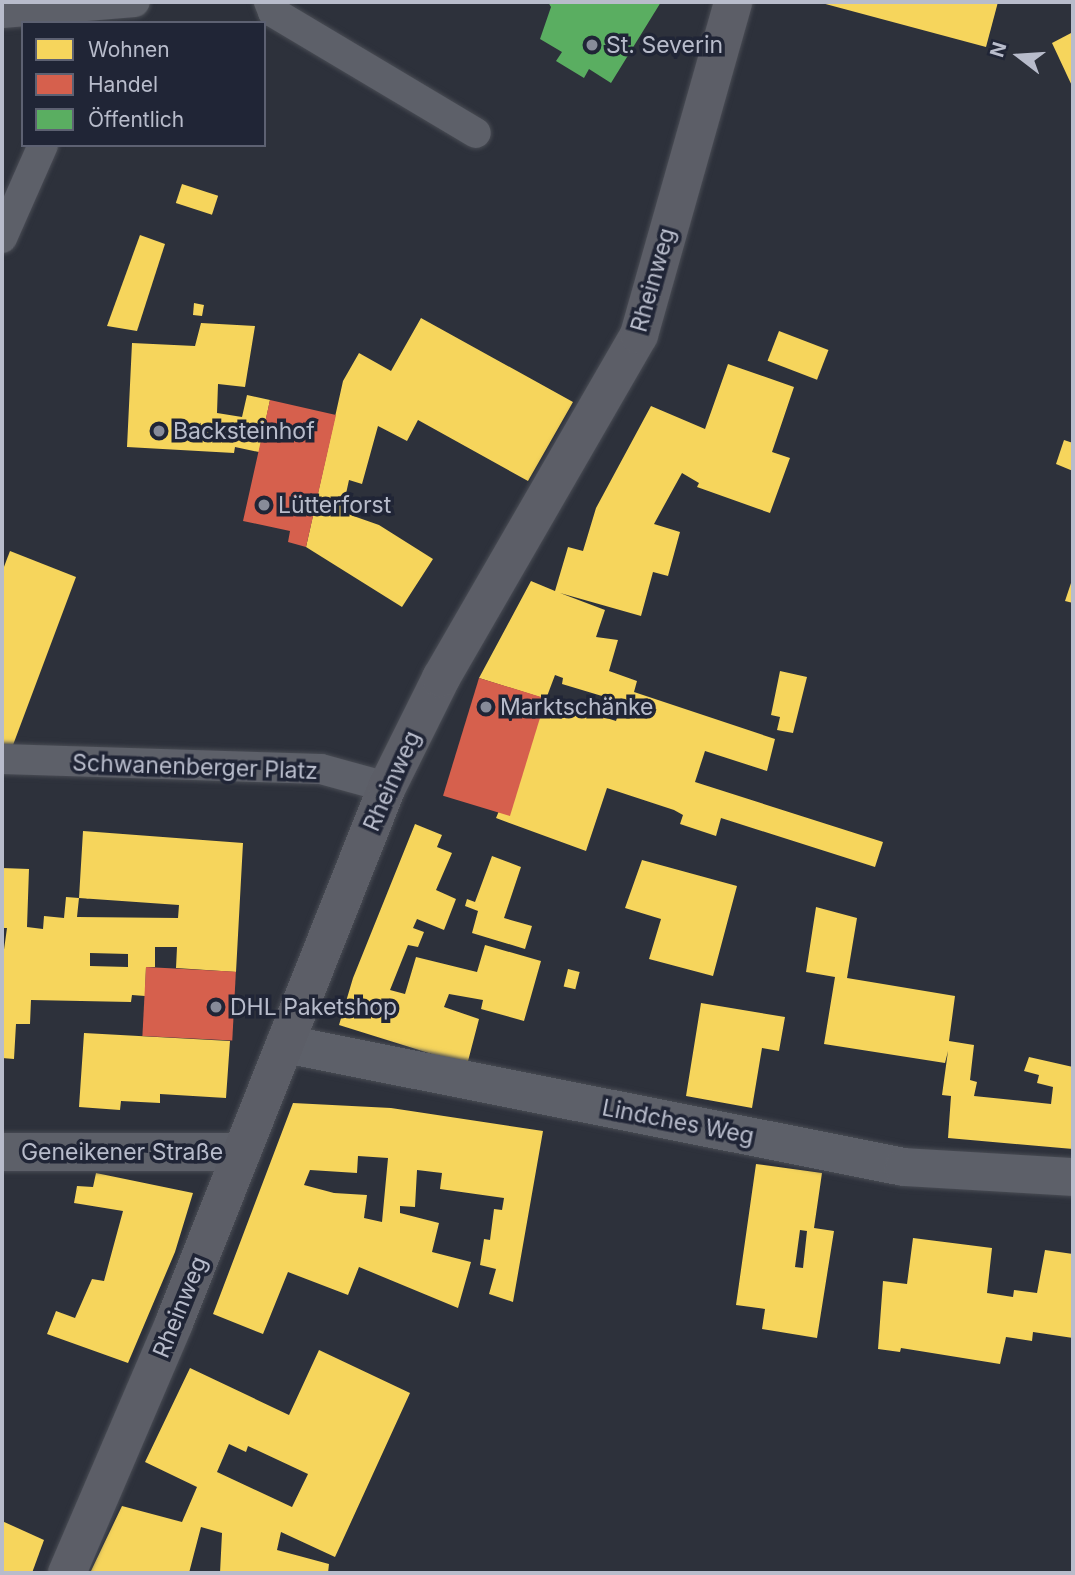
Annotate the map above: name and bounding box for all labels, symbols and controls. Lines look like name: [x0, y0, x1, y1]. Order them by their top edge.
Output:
legend: [21, 21, 266, 147]
north arrow: [984, 21, 1054, 91]
place label: St. Severin: [606, 31, 723, 59]
text: Wohnen: [88, 37, 170, 62]
marker: St. Severin: [584, 37, 600, 53]
text: N: [985, 39, 1012, 60]
text: Handel: [88, 72, 158, 97]
text: Öffentlich: [88, 107, 184, 132]
street label: Rheinweg: [625, 225, 681, 335]
place label: Backsteinhof: [173, 417, 315, 445]
marker: Backsteinhof: [151, 423, 167, 439]
place label: Lütterforst: [278, 491, 391, 519]
marker: Lütterforst: [256, 497, 272, 513]
place label: Marktschänke: [500, 693, 654, 721]
marker: Marktschänke: [478, 699, 494, 715]
street label: Rheinweg: [358, 727, 426, 835]
street label: Schwanenberger Platz: [72, 749, 318, 785]
place label: DHL Paketshop: [230, 993, 397, 1021]
marker: DHL Paketshop: [208, 999, 224, 1015]
street label: Lindches Weg: [600, 1094, 756, 1150]
street label: Geneikener Straße: [21, 1138, 223, 1166]
street label: Rheinweg: [147, 1252, 213, 1362]

